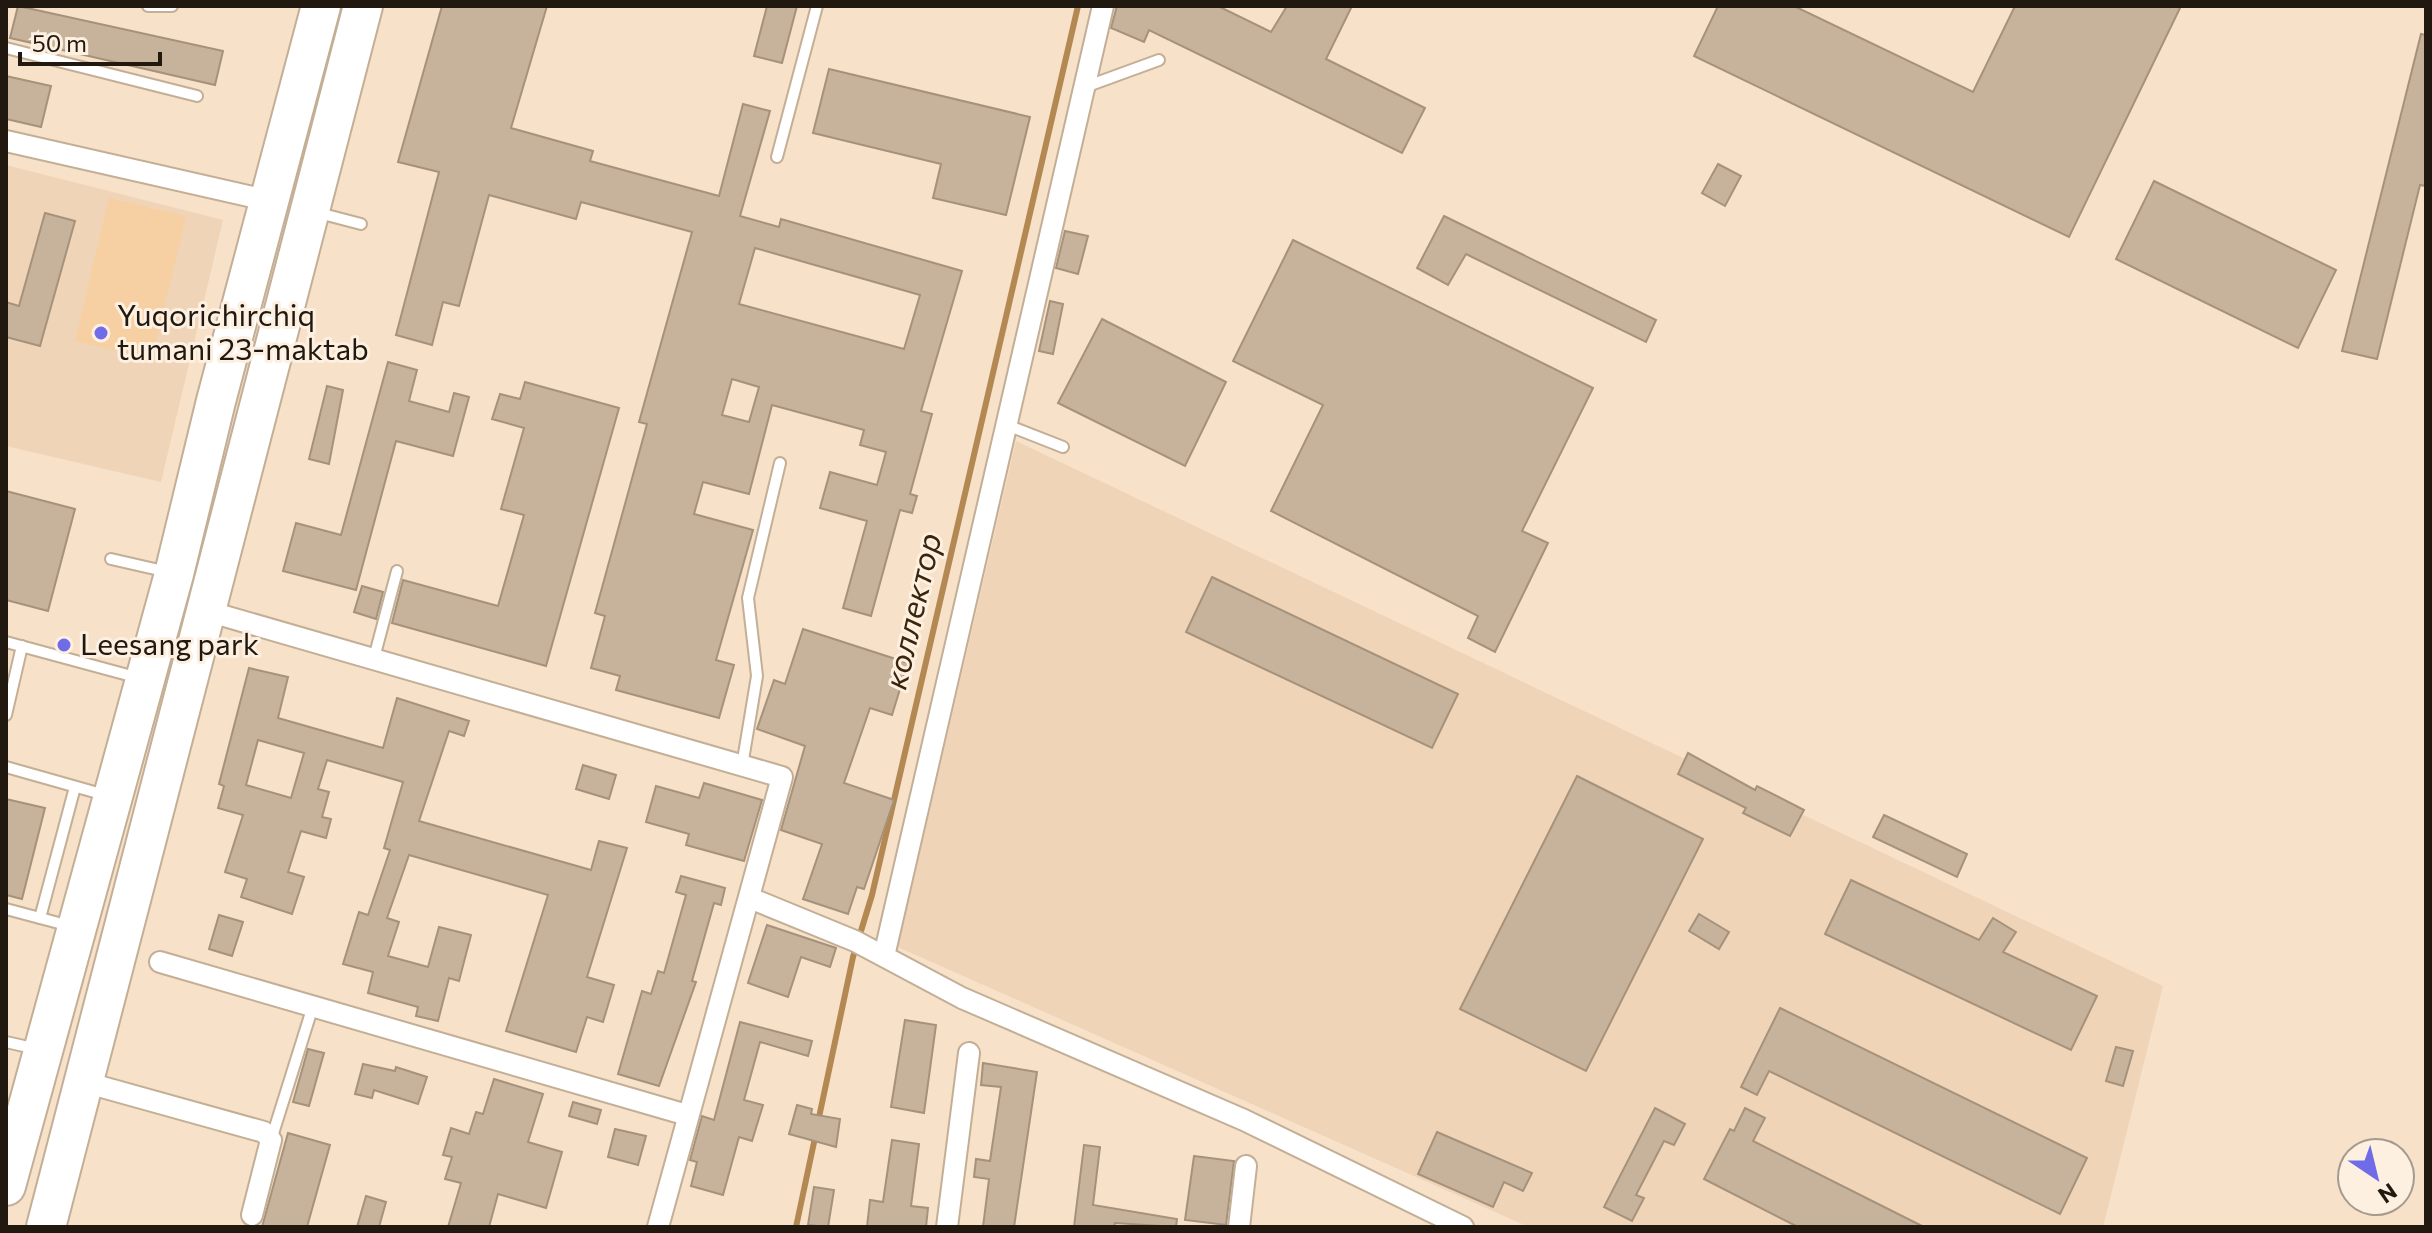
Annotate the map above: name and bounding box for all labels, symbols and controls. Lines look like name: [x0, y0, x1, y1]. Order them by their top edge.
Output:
scale bar: [20, 16, 160, 66]
text: 50 m: [32, 28, 87, 57]
place label: Yuqorichirchiq tumani 23-maktab: [117, 295, 369, 366]
marker: Yuqorichirchiq tumani 23-maktab: [92, 324, 110, 342]
water label: коллектор: [874, 529, 948, 692]
place label: Leesang park: [80, 624, 259, 661]
marker: Leesang park: [55, 636, 73, 654]
north arrow: [2336, 1137, 2416, 1217]
text: N: [2373, 1178, 2402, 1210]

